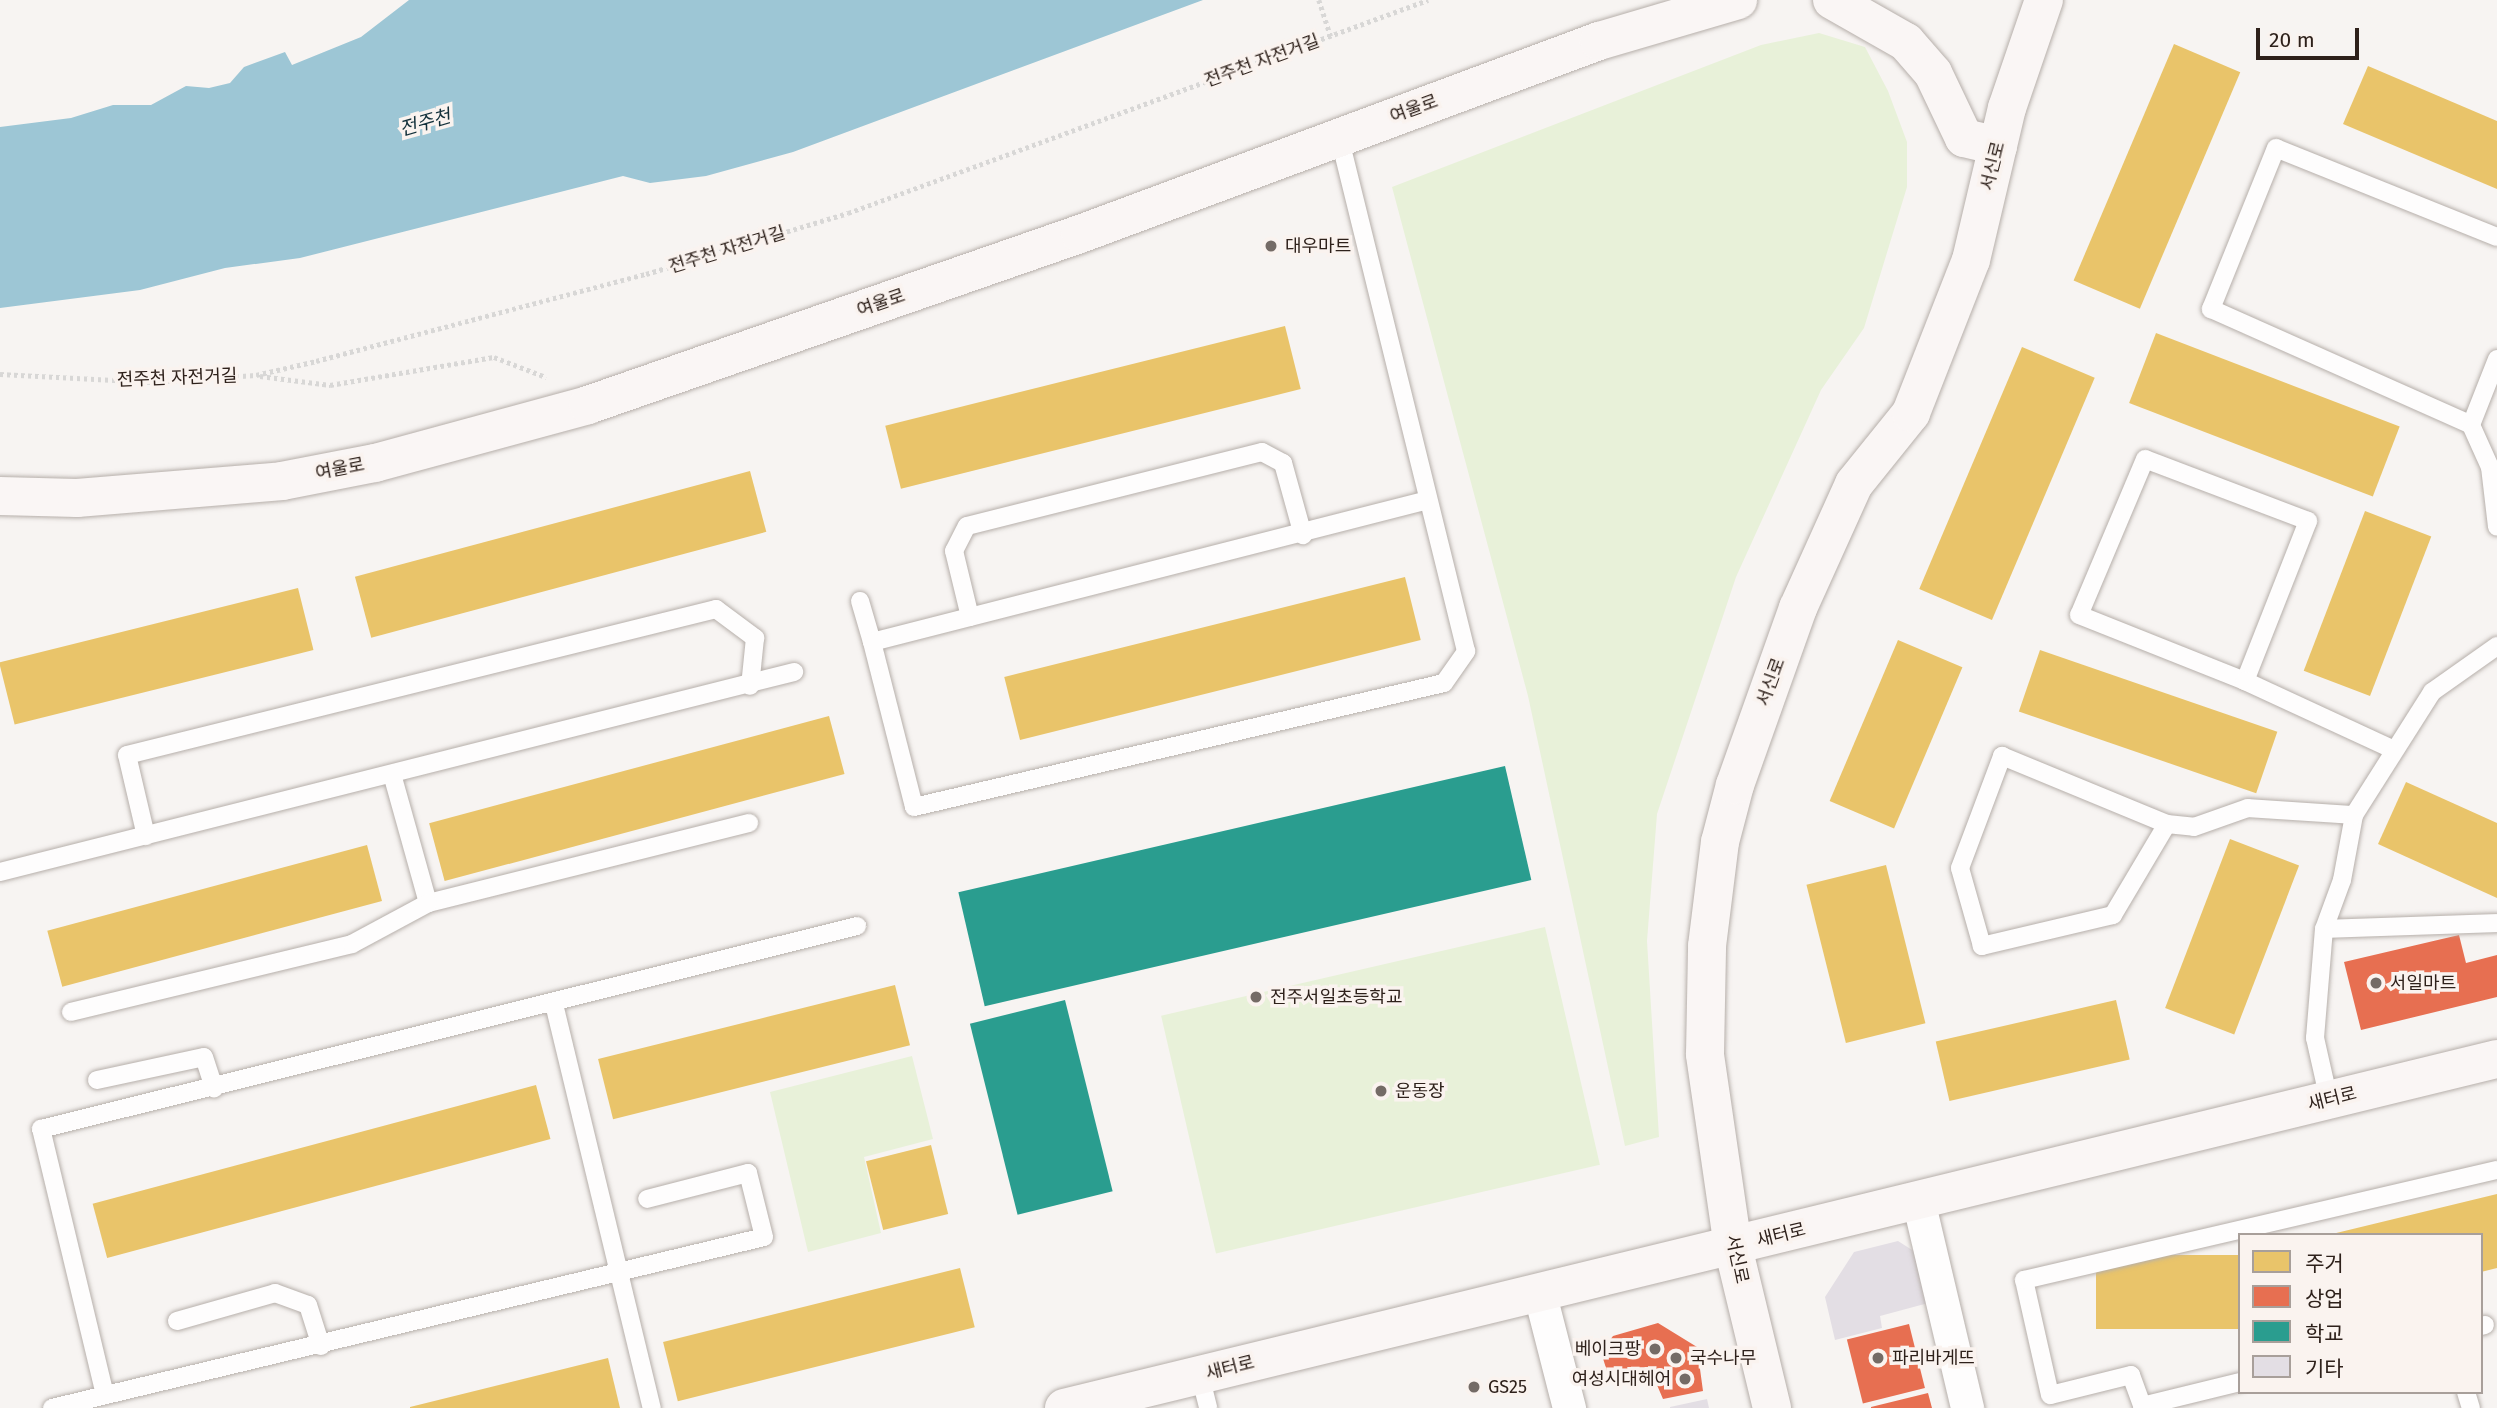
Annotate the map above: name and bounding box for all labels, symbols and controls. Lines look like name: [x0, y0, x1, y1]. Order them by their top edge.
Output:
scale bar: [2259, 14, 2362, 58]
text: 20 m: [2269, 27, 2315, 53]
street label: 전주천 자전거길: [1202, 30, 1322, 92]
street label: 여울로: [1387, 90, 1441, 128]
water label: 전주천: [397, 105, 453, 141]
street label: 서신로: [1977, 139, 2009, 193]
street label: 전주천 자전거길: [666, 222, 788, 278]
place label: 대우마트: [1285, 235, 1351, 257]
marker: 대우마트: [1263, 238, 1279, 254]
street label: 여울로: [854, 285, 908, 321]
street label: 전주천 자전거길: [116, 365, 238, 391]
street label: 여울로: [314, 454, 366, 484]
street label: 서신로: [1752, 655, 1790, 709]
place label: 서일마트: [2390, 972, 2456, 994]
marker: 서일마트: [2368, 975, 2384, 991]
place label: 전주서일초등학교: [1270, 986, 1402, 1008]
marker: 전주서일초등학교: [1248, 989, 1264, 1005]
place label: 운동장: [1395, 1080, 1445, 1102]
marker: 운동장: [1373, 1083, 1389, 1099]
street label: 새터로: [2305, 1083, 2359, 1115]
street label: 새터로: [1754, 1219, 1808, 1251]
street label: 서신로: [1721, 1232, 1753, 1286]
legend: [2238, 1233, 2483, 1394]
text: 주거: [2305, 1251, 2344, 1277]
text: 상업: [2305, 1286, 2344, 1312]
text: 학교: [2305, 1321, 2344, 1347]
place label: 베이크팡: [1575, 1338, 1641, 1360]
marker: 베이크팡: [1647, 1341, 1663, 1357]
place label: 국수나무: [1690, 1347, 1756, 1369]
place label: 파리바게뜨: [1892, 1347, 1975, 1369]
marker: 국수나무: [1668, 1350, 1684, 1366]
marker: 파리바게뜨: [1870, 1350, 1886, 1366]
street label: 새터로: [1203, 1352, 1257, 1384]
text: 기타: [2305, 1356, 2344, 1382]
place label: 여성시대헤어: [1572, 1368, 1671, 1390]
marker: 여성시대헤어: [1677, 1371, 1693, 1387]
place label: GS25: [1488, 1376, 1527, 1398]
marker: GS25: [1466, 1379, 1482, 1395]

